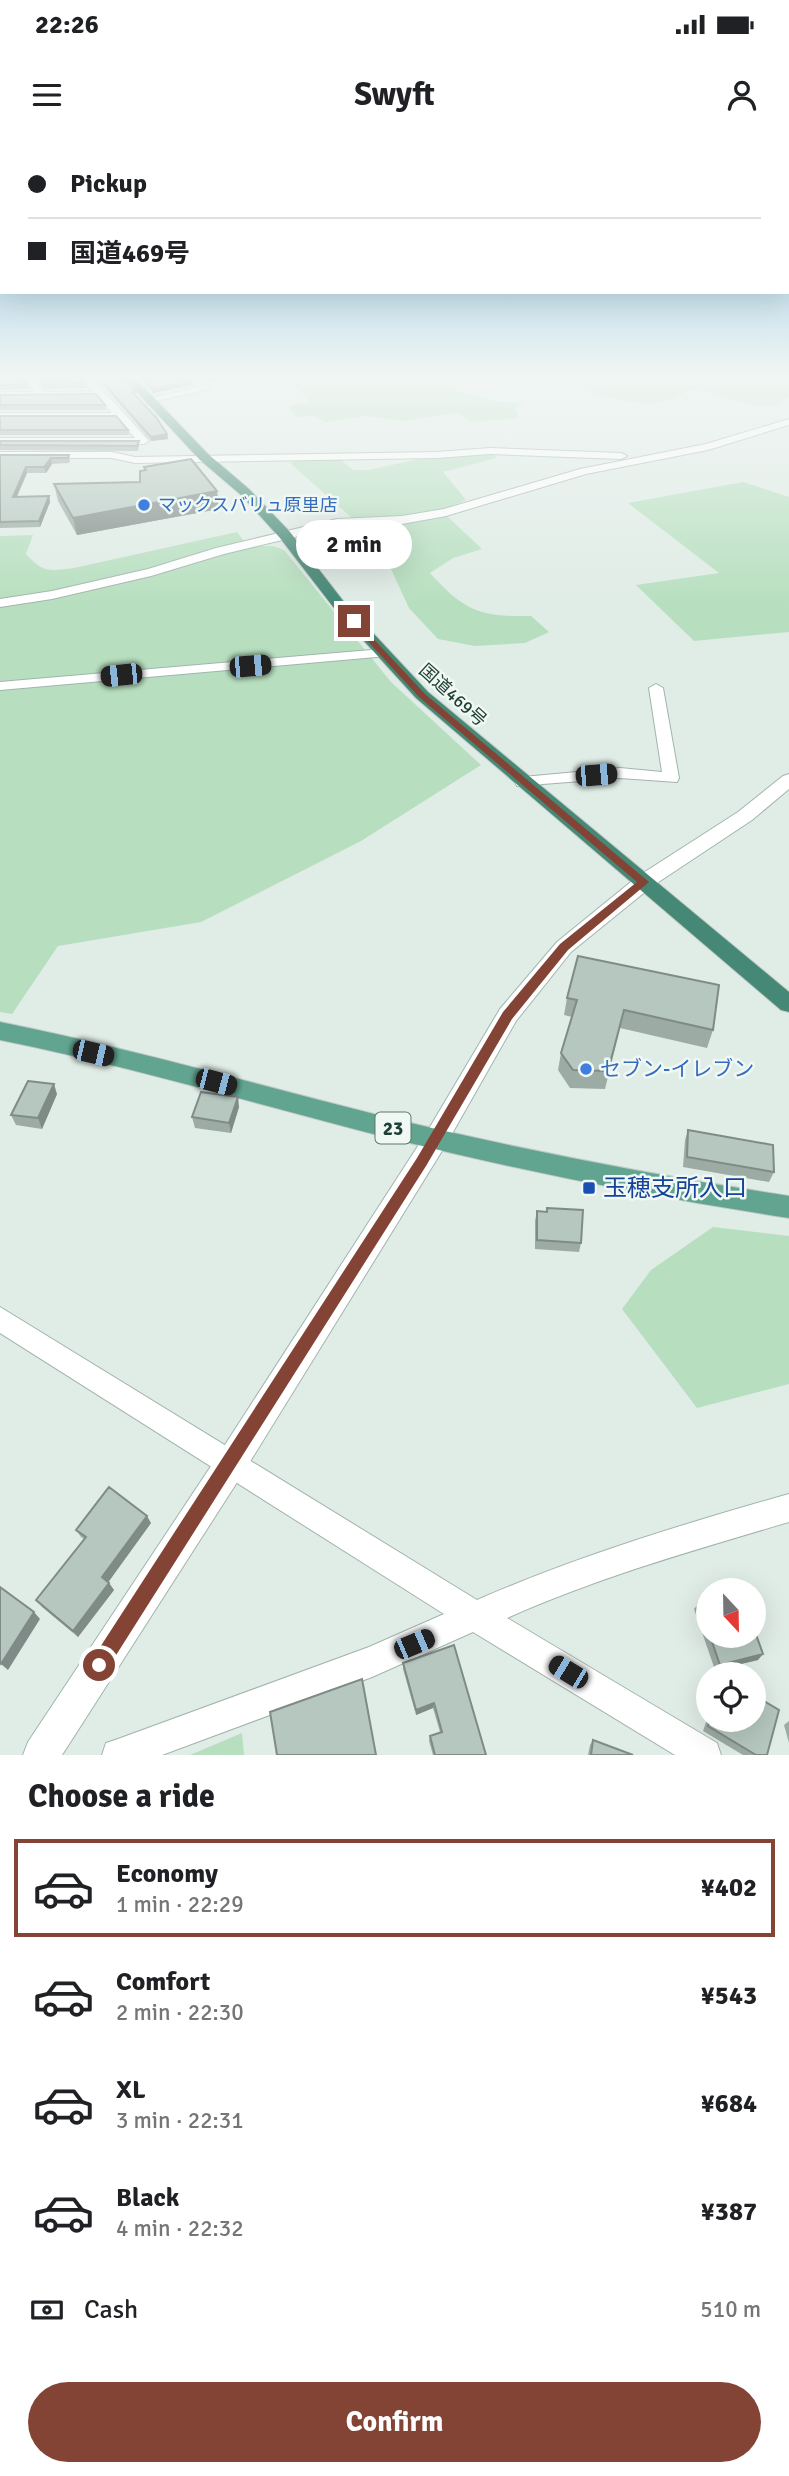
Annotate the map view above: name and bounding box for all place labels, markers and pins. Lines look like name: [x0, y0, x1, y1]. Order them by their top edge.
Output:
place label: マックスバリュ原里店: [158, 494, 337, 516]
marker: マックスバリュ原里店: [136, 497, 152, 513]
place label: セブン-イレブン: [600, 1056, 754, 1082]
marker: セブン-イレブン: [578, 1061, 594, 1077]
place label: 玉穂支所入口: [603, 1173, 747, 1203]
marker: 玉穂支所入口: [581, 1180, 597, 1196]

